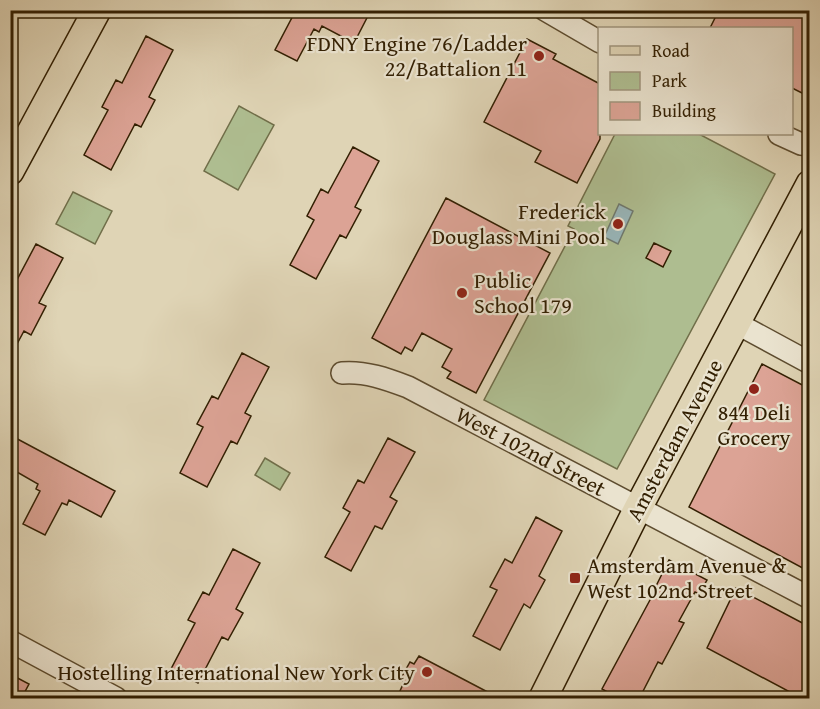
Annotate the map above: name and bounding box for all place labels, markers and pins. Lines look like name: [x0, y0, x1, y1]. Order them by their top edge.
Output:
place label: FDNY Engine 76/Ladder 22/Battalion 11: [307, 27, 527, 84]
marker: FDNY Engine 76/Ladder 22/Battalion 11: [532, 49, 546, 63]
place label: Frederick Douglass Mini Pool: [432, 195, 607, 252]
marker: Frederick Douglass Mini Pool: [611, 217, 625, 231]
place label: Public School 179: [474, 264, 572, 321]
marker: Public School 179: [455, 286, 469, 300]
marker: 844 Deli Grocery: [747, 382, 761, 396]
place label: 844 Deli Grocery: [717, 396, 791, 453]
place label: Amsterdam Avenue & West 102nd Street: [587, 549, 786, 606]
marker: Amsterdam Avenue & West 102nd Street: [568, 571, 582, 585]
place label: Hostelling International New York City: [57, 656, 415, 688]
marker: Hostelling International New York City: [420, 665, 434, 679]

